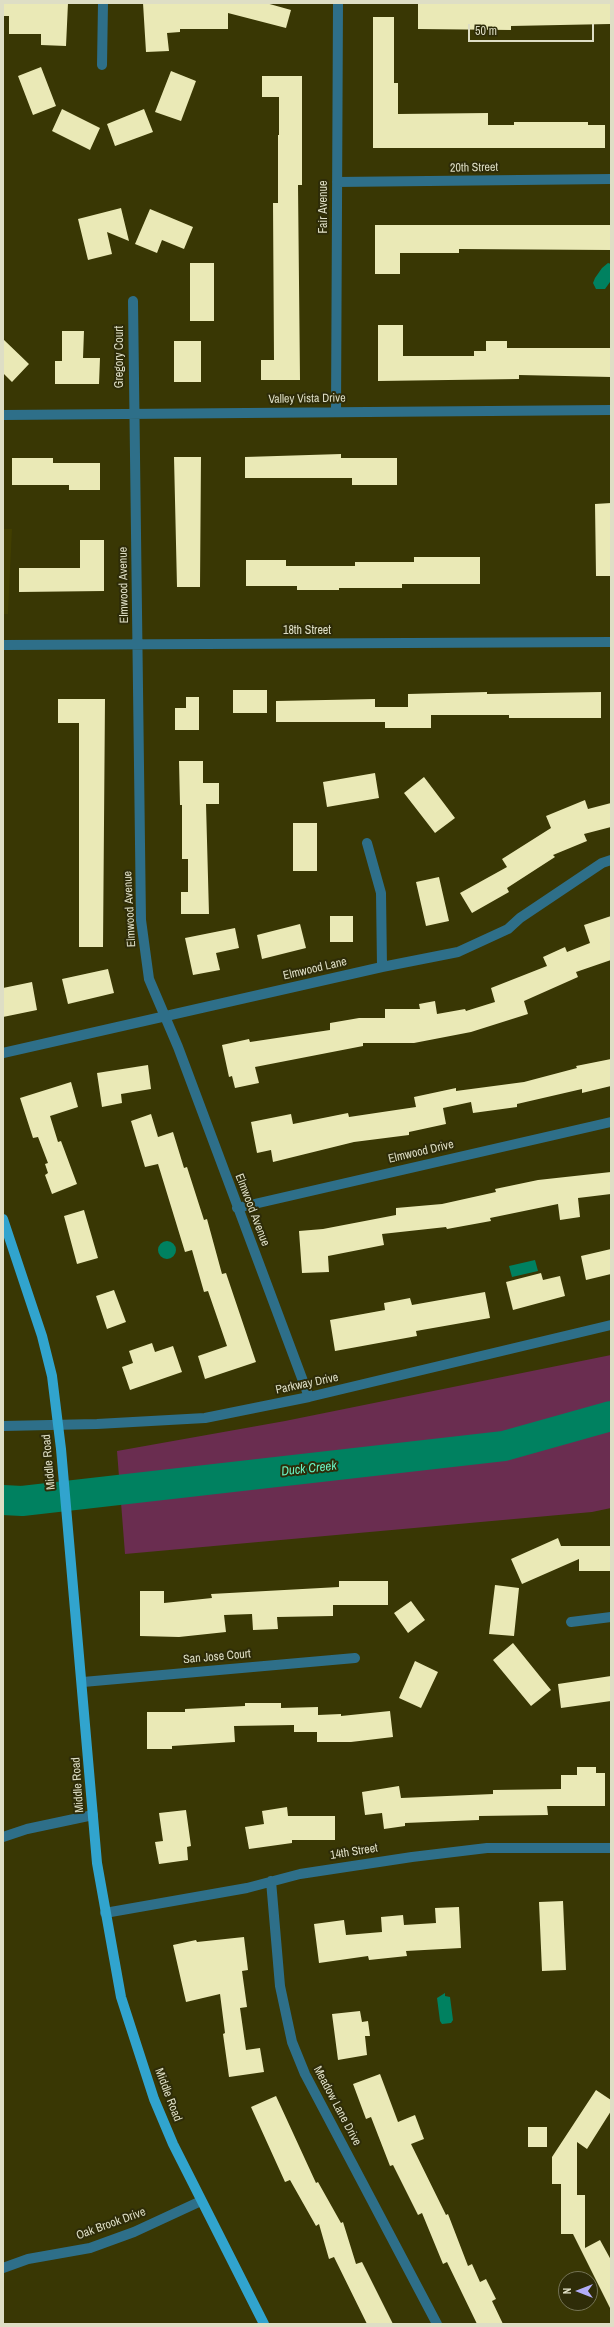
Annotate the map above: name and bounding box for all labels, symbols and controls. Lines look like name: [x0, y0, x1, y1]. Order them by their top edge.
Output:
scale bar: [470, 16, 596, 42]
text: 50 m: [475, 23, 497, 39]
street label: 20th Street: [450, 160, 498, 176]
street label: Fair Avenue: [317, 181, 331, 233]
street label: Gregory Court: [113, 326, 127, 388]
street label: Valley Vista Drive: [268, 391, 346, 407]
street label: Elmwood Avenue: [116, 547, 132, 623]
street label: 18th Street: [283, 624, 331, 638]
street label: Elmwood Avenue: [121, 870, 139, 948]
street label: Elmwood Lane: [282, 955, 348, 983]
street label: Elmwood Drive: [387, 1137, 455, 1167]
street label: Elmwood Avenue: [232, 1172, 272, 1248]
street label: Parkway Drive: [274, 1370, 340, 1398]
street label: Middle Road: [39, 1434, 59, 1490]
water label: Duck Creek: [280, 1458, 338, 1480]
street label: San Jose Court: [183, 1647, 251, 1667]
street label: Middle Road: [69, 1757, 87, 1813]
street label: 14th Street: [329, 1841, 379, 1863]
street label: Meadow Lane Drive: [310, 2064, 364, 2148]
street label: Middle Road: [151, 2066, 185, 2124]
street label: Oak Brook Drive: [74, 2205, 148, 2243]
north arrow: [558, 2271, 598, 2311]
text: N: [560, 2288, 574, 2294]

